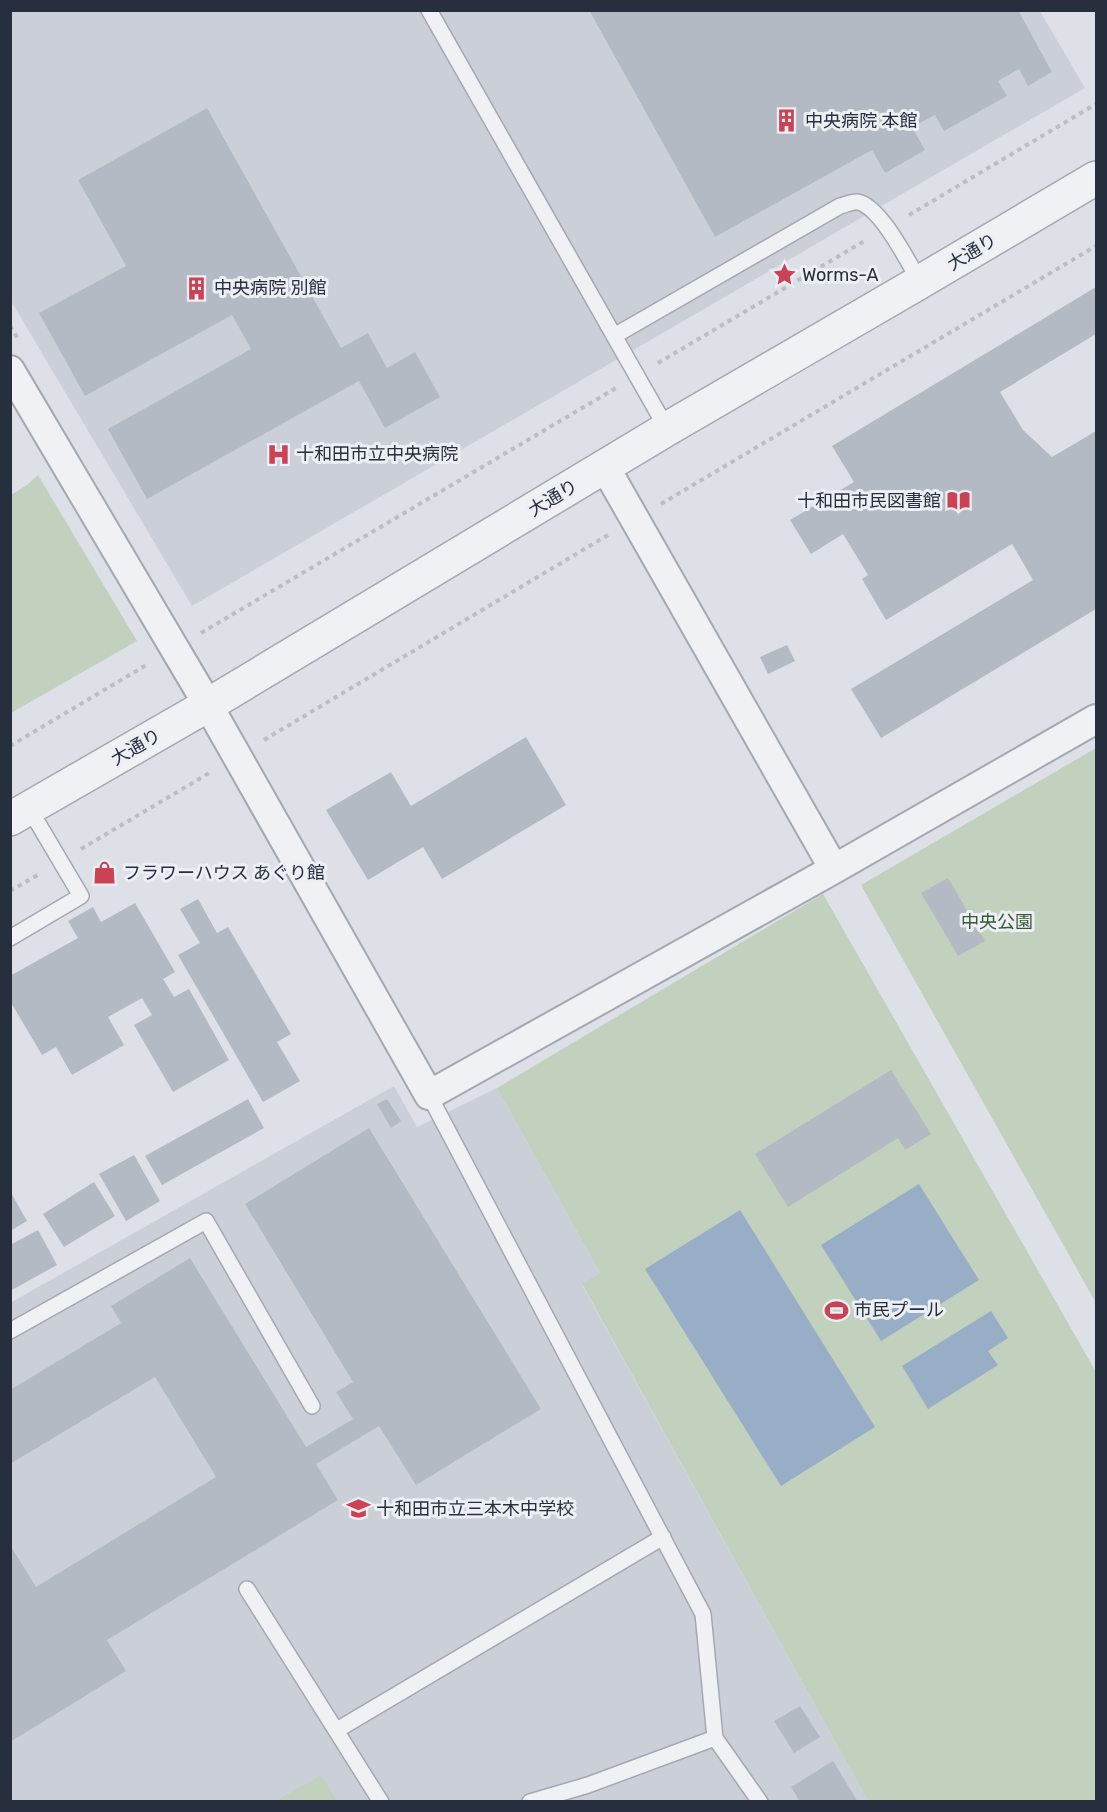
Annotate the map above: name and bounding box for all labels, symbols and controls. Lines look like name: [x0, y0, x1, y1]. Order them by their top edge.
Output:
building icon: 中央病院 本館: [774, 108, 800, 134]
place label: 中央病院 本館: [805, 110, 917, 132]
street label: 大通り: [943, 229, 1001, 275]
place icon: Worms-A: [771, 262, 797, 288]
place label: Worms-A: [802, 264, 879, 286]
building icon: 中央病院 別館: [183, 275, 209, 301]
place label: 中央病院 別館: [214, 277, 326, 299]
hospital icon: 十和田市立中央病院: [265, 441, 291, 467]
place label: 十和田市立中央病院: [296, 443, 458, 465]
street label: 大通り: [524, 475, 582, 521]
library icon: 十和田市民図書館: [946, 488, 972, 514]
place label: 十和田市民図書館: [797, 490, 941, 512]
street label: 大通り: [107, 724, 165, 770]
shop icon: フラワーハウス あぐり館: [92, 860, 118, 886]
place label: フラワーハウス あぐり館: [123, 862, 325, 884]
park label: 中央公園: [961, 911, 1033, 933]
sports icon: 市民プール: [823, 1297, 849, 1323]
place label: 市民プール: [854, 1299, 944, 1321]
school or university icon: 十和田市立三本木中学校: [345, 1496, 371, 1522]
place label: 十和田市立三本木中学校: [376, 1498, 574, 1520]

